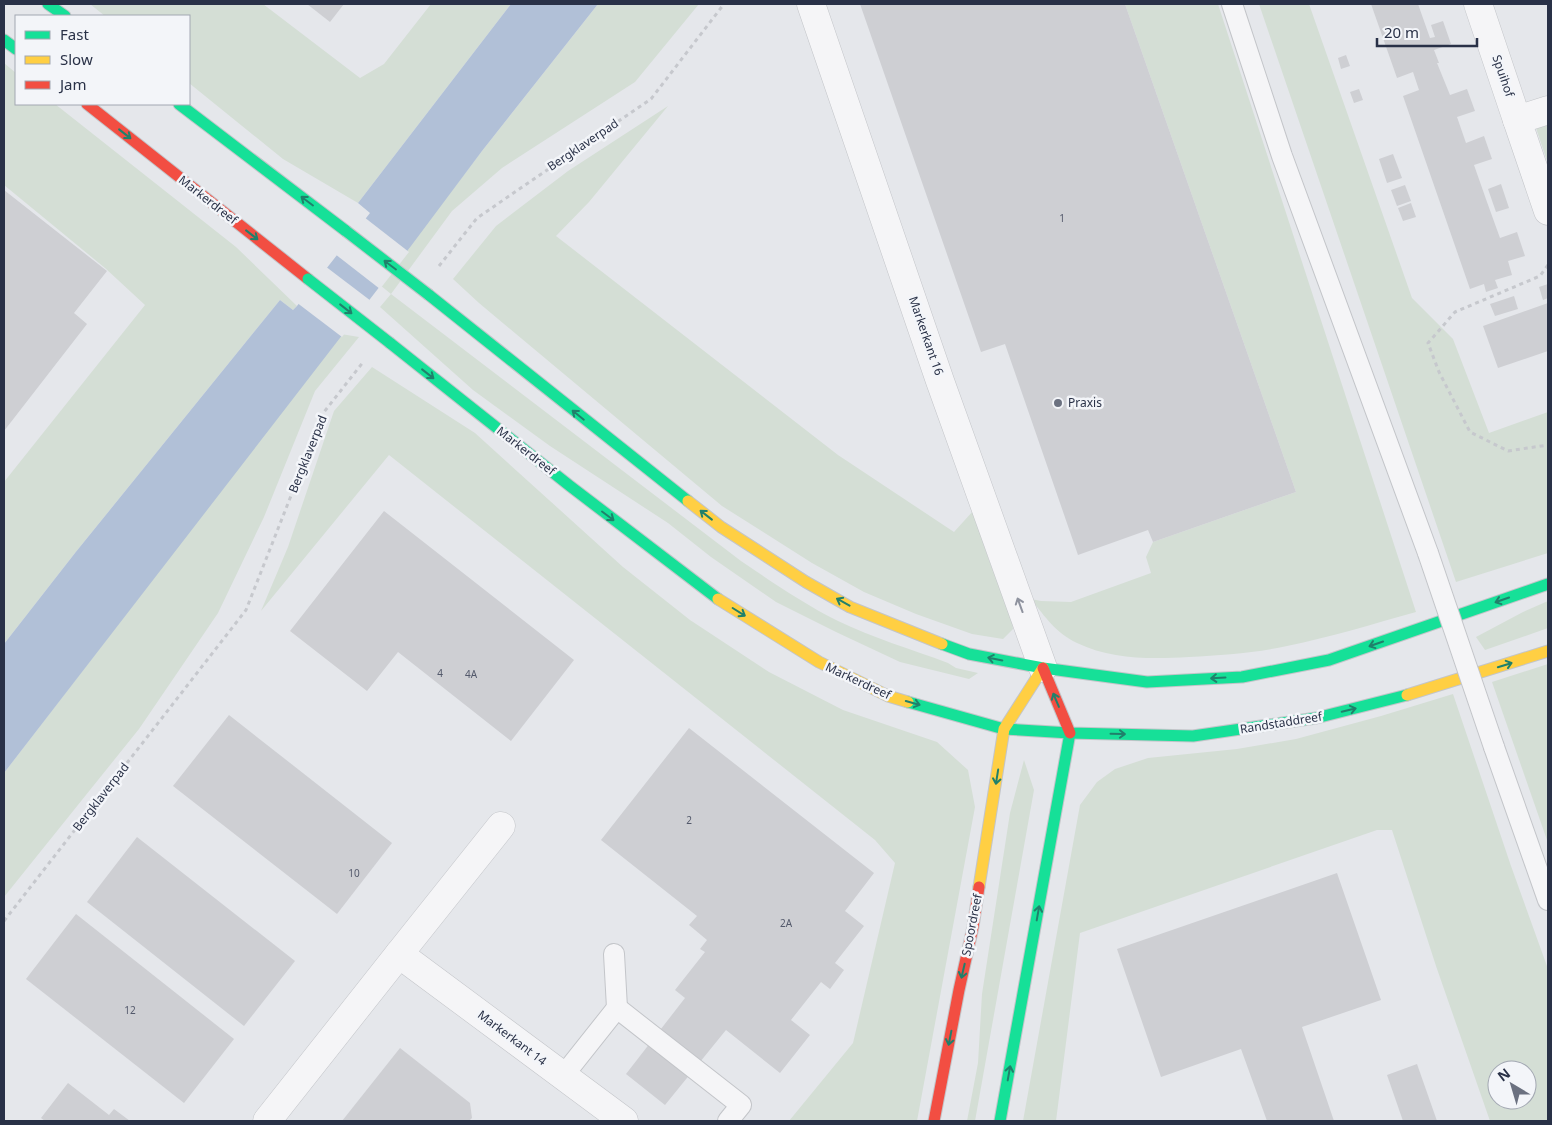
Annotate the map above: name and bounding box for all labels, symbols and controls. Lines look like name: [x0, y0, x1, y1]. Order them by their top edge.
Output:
legend: [15, 15, 190, 105]
scale bar: [1377, 15, 1477, 47]
text: 20 m: [1384, 22, 1419, 42]
text: Fast: [60, 24, 89, 44]
text: Slow: [60, 49, 93, 69]
street label: Spuihof: [1488, 53, 1519, 100]
text: Jam: [58, 74, 87, 94]
street label: Bergklaverpad: [544, 115, 622, 175]
one-way arrow: [118, 129, 132, 139]
street label: Markerdreef: [175, 171, 242, 228]
one-way arrow: [301, 196, 314, 207]
house number: 1: [1059, 211, 1065, 225]
one-way arrow: [246, 229, 259, 240]
one-way arrow: [383, 260, 397, 270]
street label: Markerkant 16: [905, 294, 948, 378]
one-way arrow: [339, 304, 353, 314]
one-way arrow: [421, 368, 434, 379]
place label: Praxis: [1068, 394, 1102, 411]
marker: Praxis: [1052, 397, 1064, 409]
one-way arrow: [572, 409, 585, 420]
street label: Bergklaverpad: [284, 412, 331, 495]
street label: Markerdreef: [493, 422, 560, 479]
one-way arrow: [601, 510, 614, 521]
one-way arrow: [700, 510, 713, 521]
one-way arrow: [1495, 596, 1510, 605]
one-way arrow: [836, 597, 850, 607]
one-way arrow: [1015, 598, 1025, 614]
one-way arrow: [731, 608, 745, 618]
one-way arrow: [1369, 640, 1385, 649]
one-way arrow: [987, 653, 1003, 663]
street label: Markerdreef: [823, 658, 894, 703]
one-way arrow: [1496, 660, 1512, 670]
house number: 4: [437, 666, 443, 680]
house number: 4A: [465, 667, 478, 681]
one-way arrow: [1211, 674, 1227, 683]
one-way arrow: [1051, 693, 1060, 708]
one-way arrow: [905, 699, 921, 709]
one-way arrow: [1340, 705, 1356, 714]
street label: Randstaddreef: [1239, 707, 1324, 737]
one-way arrow: [1110, 729, 1126, 739]
street label: Bergklaverpad: [69, 759, 133, 834]
one-way arrow: [991, 768, 1001, 784]
house number: 2: [686, 813, 692, 827]
house number: 10: [348, 866, 360, 880]
street label: Spoordreef: [957, 892, 986, 957]
one-way arrow: [1034, 906, 1043, 922]
house number: 2A: [780, 916, 793, 930]
one-way arrow: [958, 963, 967, 979]
house number: 12: [124, 1003, 136, 1017]
street label: Markerkant 14: [474, 1006, 550, 1069]
one-way arrow: [944, 1030, 954, 1046]
north arrow: [1487, 1060, 1537, 1110]
text: N: [1493, 1063, 1514, 1085]
one-way arrow: [1005, 1066, 1014, 1082]

